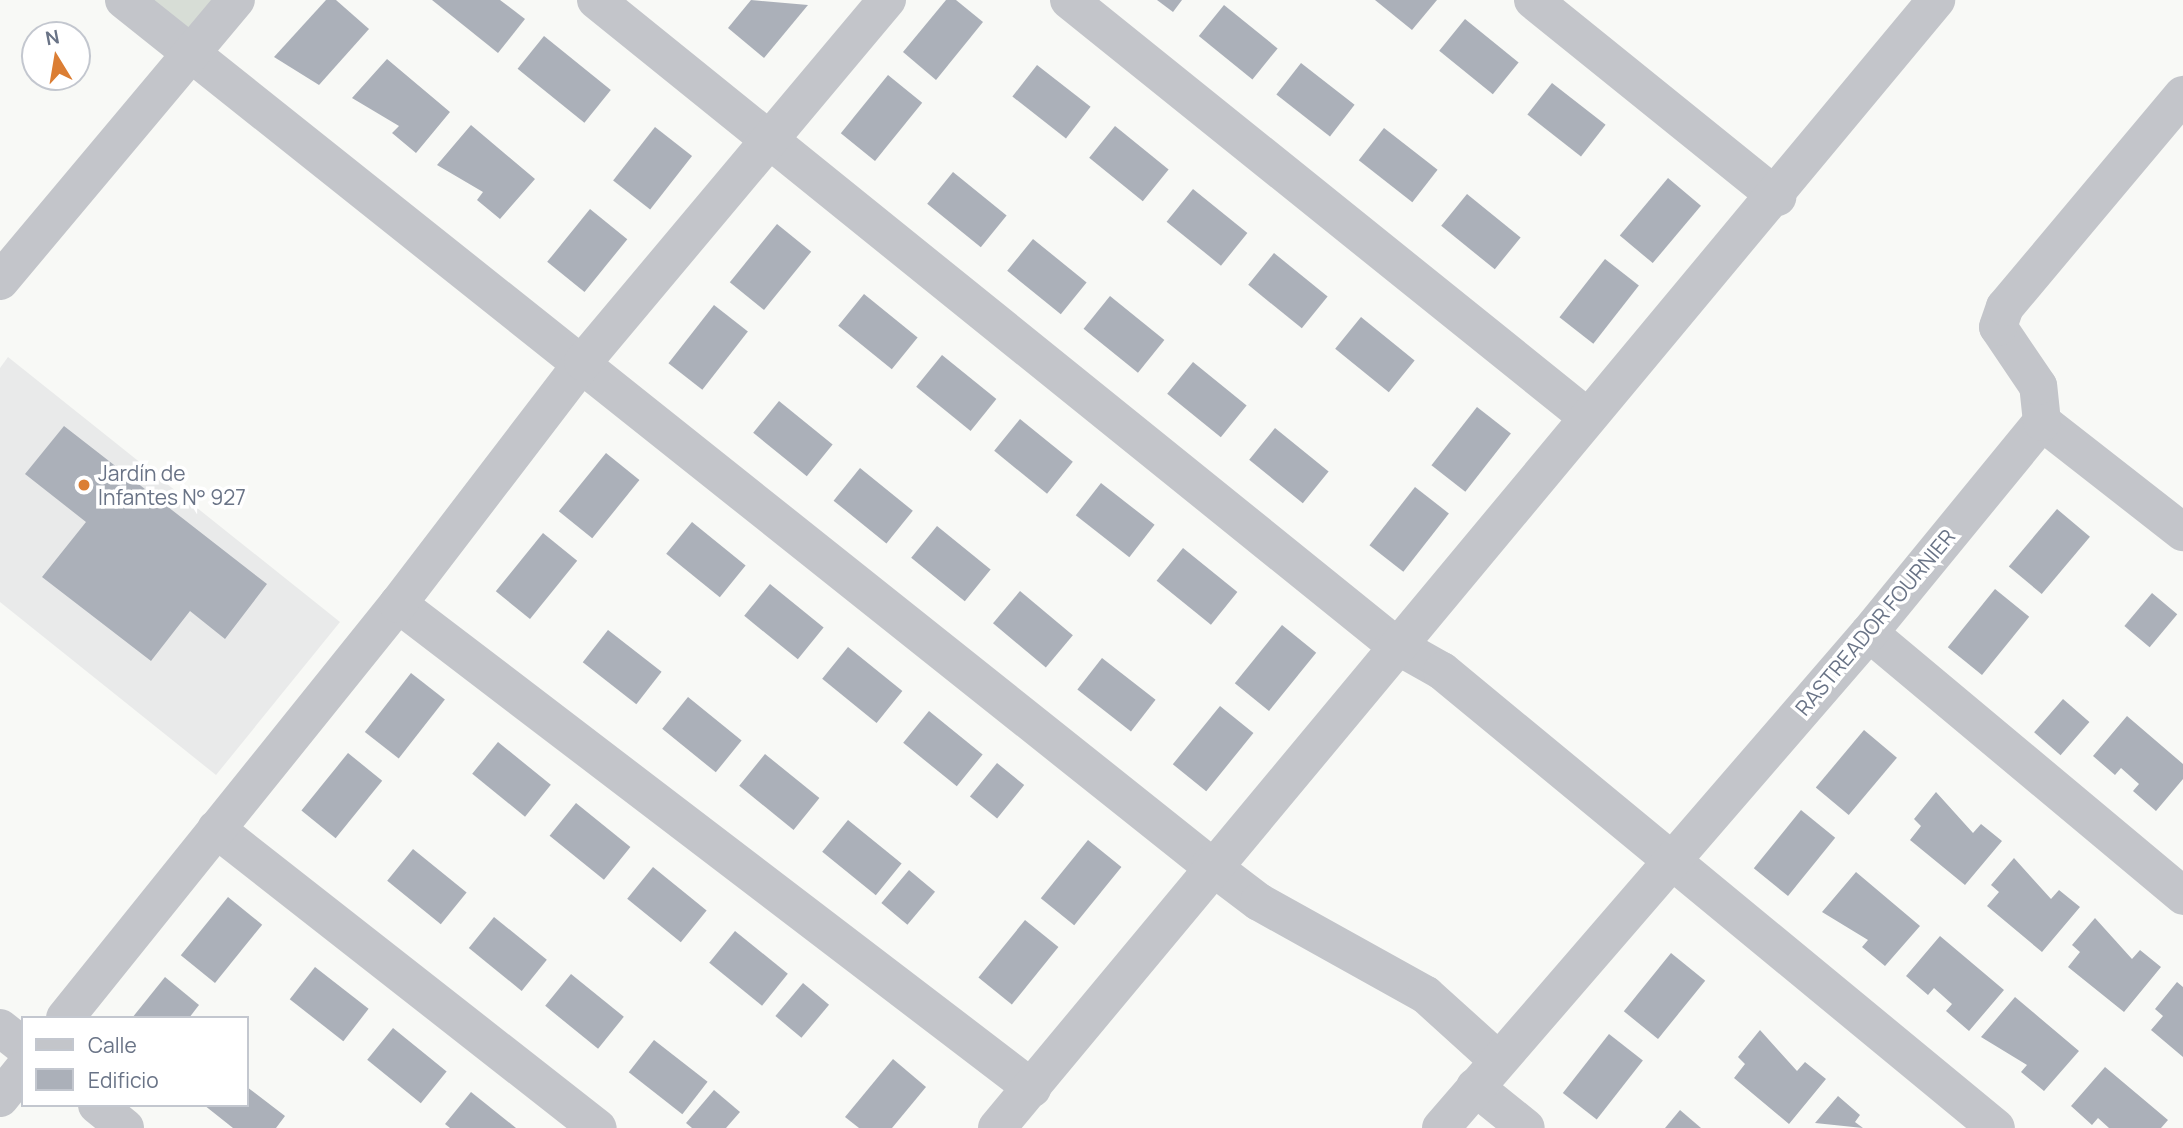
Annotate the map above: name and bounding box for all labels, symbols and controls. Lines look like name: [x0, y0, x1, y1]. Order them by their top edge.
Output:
north arrow: [21, 21, 91, 91]
text: N: [43, 23, 62, 51]
place label: Jardín de Infantes N° 927: [98, 460, 246, 510]
marker: Jardín de Infantes N° 927: [76, 477, 92, 493]
street label: RASTREADOR FOURNIER: [1790, 524, 1960, 720]
legend: [21, 1016, 248, 1107]
text: Calle: [88, 1031, 137, 1059]
text: Edificio: [88, 1066, 159, 1094]

